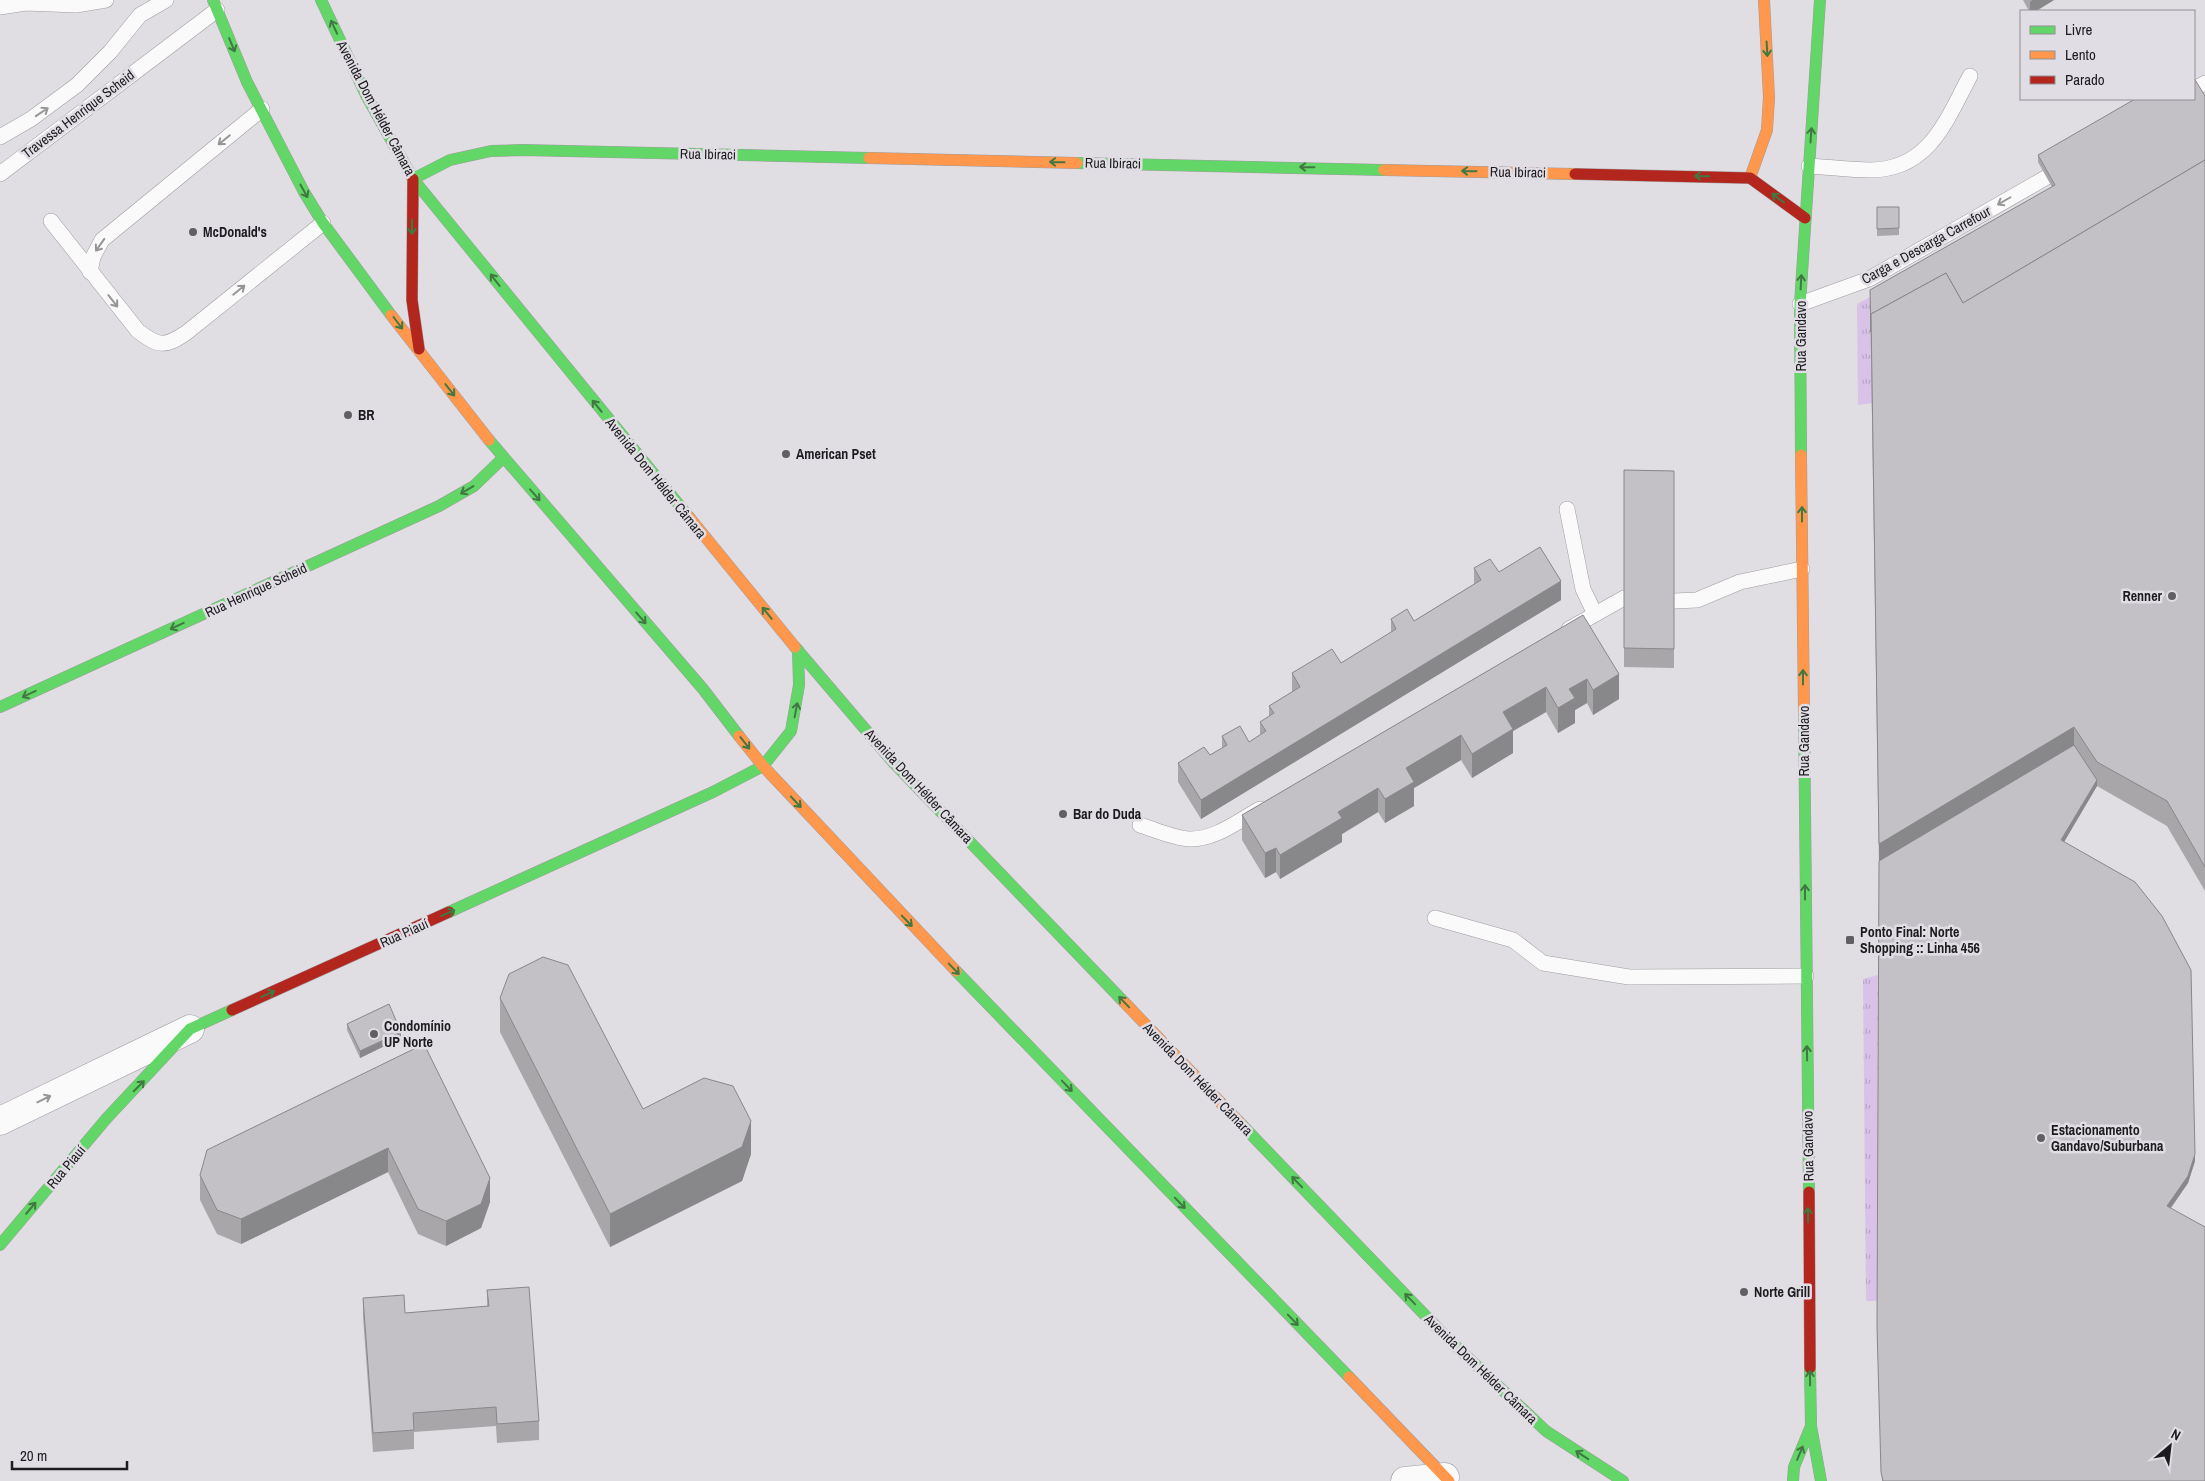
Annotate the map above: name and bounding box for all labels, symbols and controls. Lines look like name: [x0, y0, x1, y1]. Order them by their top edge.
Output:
legend: [2020, 10, 2195, 100]
text: Livre: [2065, 19, 2093, 40]
one-way arrow: [328, 20, 338, 35]
one-way arrow: [228, 37, 238, 52]
street label: Avenida Dom Hélder Câmara: [332, 37, 420, 179]
one-way arrow: [1762, 40, 1771, 56]
text: Lento: [2065, 44, 2096, 65]
street label: Travessa Henrique Scheid: [18, 66, 138, 162]
text: Parado: [2065, 69, 2105, 90]
one-way arrow: [34, 107, 48, 117]
one-way arrow: [1806, 127, 1815, 143]
one-way arrow: [218, 134, 231, 145]
street label: Rua Ibiraci: [680, 145, 736, 163]
street label: Rua Ibiraci: [1085, 154, 1141, 172]
one-way arrow: [1049, 157, 1065, 167]
one-way arrow: [1299, 163, 1315, 172]
street label: Rua Ibiraci: [1490, 163, 1546, 181]
one-way arrow: [1461, 166, 1478, 176]
one-way arrow: [1694, 172, 1710, 181]
one-way arrow: [299, 183, 309, 197]
one-way arrow: [1771, 193, 1785, 203]
one-way arrow: [1998, 197, 2012, 207]
street label: Carga e Descarga Carrefour: [1858, 202, 1994, 288]
one-way arrow: [407, 219, 417, 235]
place label: McDonald's: [203, 223, 267, 241]
marker: McDonald's: [187, 226, 199, 238]
one-way arrow: [95, 238, 105, 252]
one-way arrow: [489, 273, 500, 286]
one-way arrow: [1797, 274, 1806, 290]
one-way arrow: [232, 285, 245, 296]
one-way arrow: [107, 294, 118, 307]
street label: Rua Gandavo: [1792, 301, 1810, 371]
one-way arrow: [392, 316, 403, 329]
one-way arrow: [444, 383, 455, 396]
one-way arrow: [592, 399, 603, 412]
place label: BR: [358, 406, 375, 424]
marker: BR: [342, 409, 354, 421]
street label: Avenida Dom Hélder Câmara: [601, 413, 711, 543]
place label: American Pset: [796, 445, 876, 463]
marker: American Pset: [780, 448, 792, 460]
one-way arrow: [460, 486, 474, 496]
one-way arrow: [529, 489, 541, 502]
one-way arrow: [1797, 507, 1807, 523]
street label: Rua Henrique Scheid: [202, 559, 310, 621]
place label: Renner: [2122, 587, 2163, 605]
marker: Renner: [2166, 590, 2178, 602]
one-way arrow: [761, 606, 772, 619]
one-way arrow: [636, 612, 647, 625]
one-way arrow: [170, 622, 185, 632]
one-way arrow: [1798, 669, 1808, 686]
one-way arrow: [22, 690, 37, 699]
one-way arrow: [791, 703, 801, 719]
street label: Rua Gandavo: [1795, 706, 1813, 776]
street label: Avenida Dom Hélder Câmara: [860, 724, 977, 848]
one-way arrow: [740, 736, 750, 750]
one-way arrow: [790, 795, 802, 808]
place label: Bar do Duda: [1073, 805, 1142, 823]
marker: Bar do Duda: [1057, 808, 1069, 820]
one-way arrow: [1800, 884, 1810, 900]
one-way arrow: [440, 907, 455, 917]
street label: Rua Piauí: [377, 914, 432, 952]
one-way arrow: [900, 915, 913, 927]
place label: Ponto Final: Norte Shopping :: Linha 456: [1860, 923, 1980, 957]
marker: Ponto Final: Norte Shopping :: Linha 456: [1844, 934, 1856, 946]
one-way arrow: [948, 963, 960, 975]
one-way arrow: [260, 988, 275, 998]
one-way arrow: [1118, 996, 1130, 1008]
place label: Condomínio UP Norte: [384, 1017, 451, 1051]
street label: Avenida Dom Hélder Câmara: [1139, 1018, 1257, 1140]
marker: Condomínio UP Norte: [368, 1028, 380, 1040]
one-way arrow: [1802, 1045, 1811, 1061]
one-way arrow: [132, 1080, 145, 1092]
one-way arrow: [1061, 1080, 1073, 1092]
one-way arrow: [36, 1094, 51, 1104]
street label: Rua Gandavo: [1798, 1110, 1818, 1182]
place label: Estacionamento Gandavo/Suburbana: [2051, 1121, 2164, 1155]
marker: Estacionamento Gandavo/Suburbana: [2035, 1132, 2047, 1144]
street label: Rua Piauí: [43, 1141, 90, 1192]
one-way arrow: [1291, 1176, 1303, 1188]
one-way arrow: [1174, 1197, 1186, 1209]
one-way arrow: [26, 1202, 37, 1215]
one-way arrow: [1804, 1208, 1813, 1224]
place label: Norte Grill: [1754, 1283, 1810, 1301]
marker: Norte Grill: [1738, 1286, 1750, 1298]
one-way arrow: [1404, 1293, 1416, 1306]
street label: Avenida Dom Hélder Câmara: [1420, 1310, 1542, 1428]
one-way arrow: [1287, 1313, 1299, 1326]
one-way arrow: [1806, 1370, 1815, 1386]
north arrow: [2145, 1421, 2195, 1471]
text: N: [2168, 1425, 2184, 1444]
scale bar: [12, 1438, 128, 1470]
text: 20 m: [20, 1445, 47, 1466]
one-way arrow: [1795, 1446, 1805, 1461]
one-way arrow: [1575, 1449, 1589, 1460]

